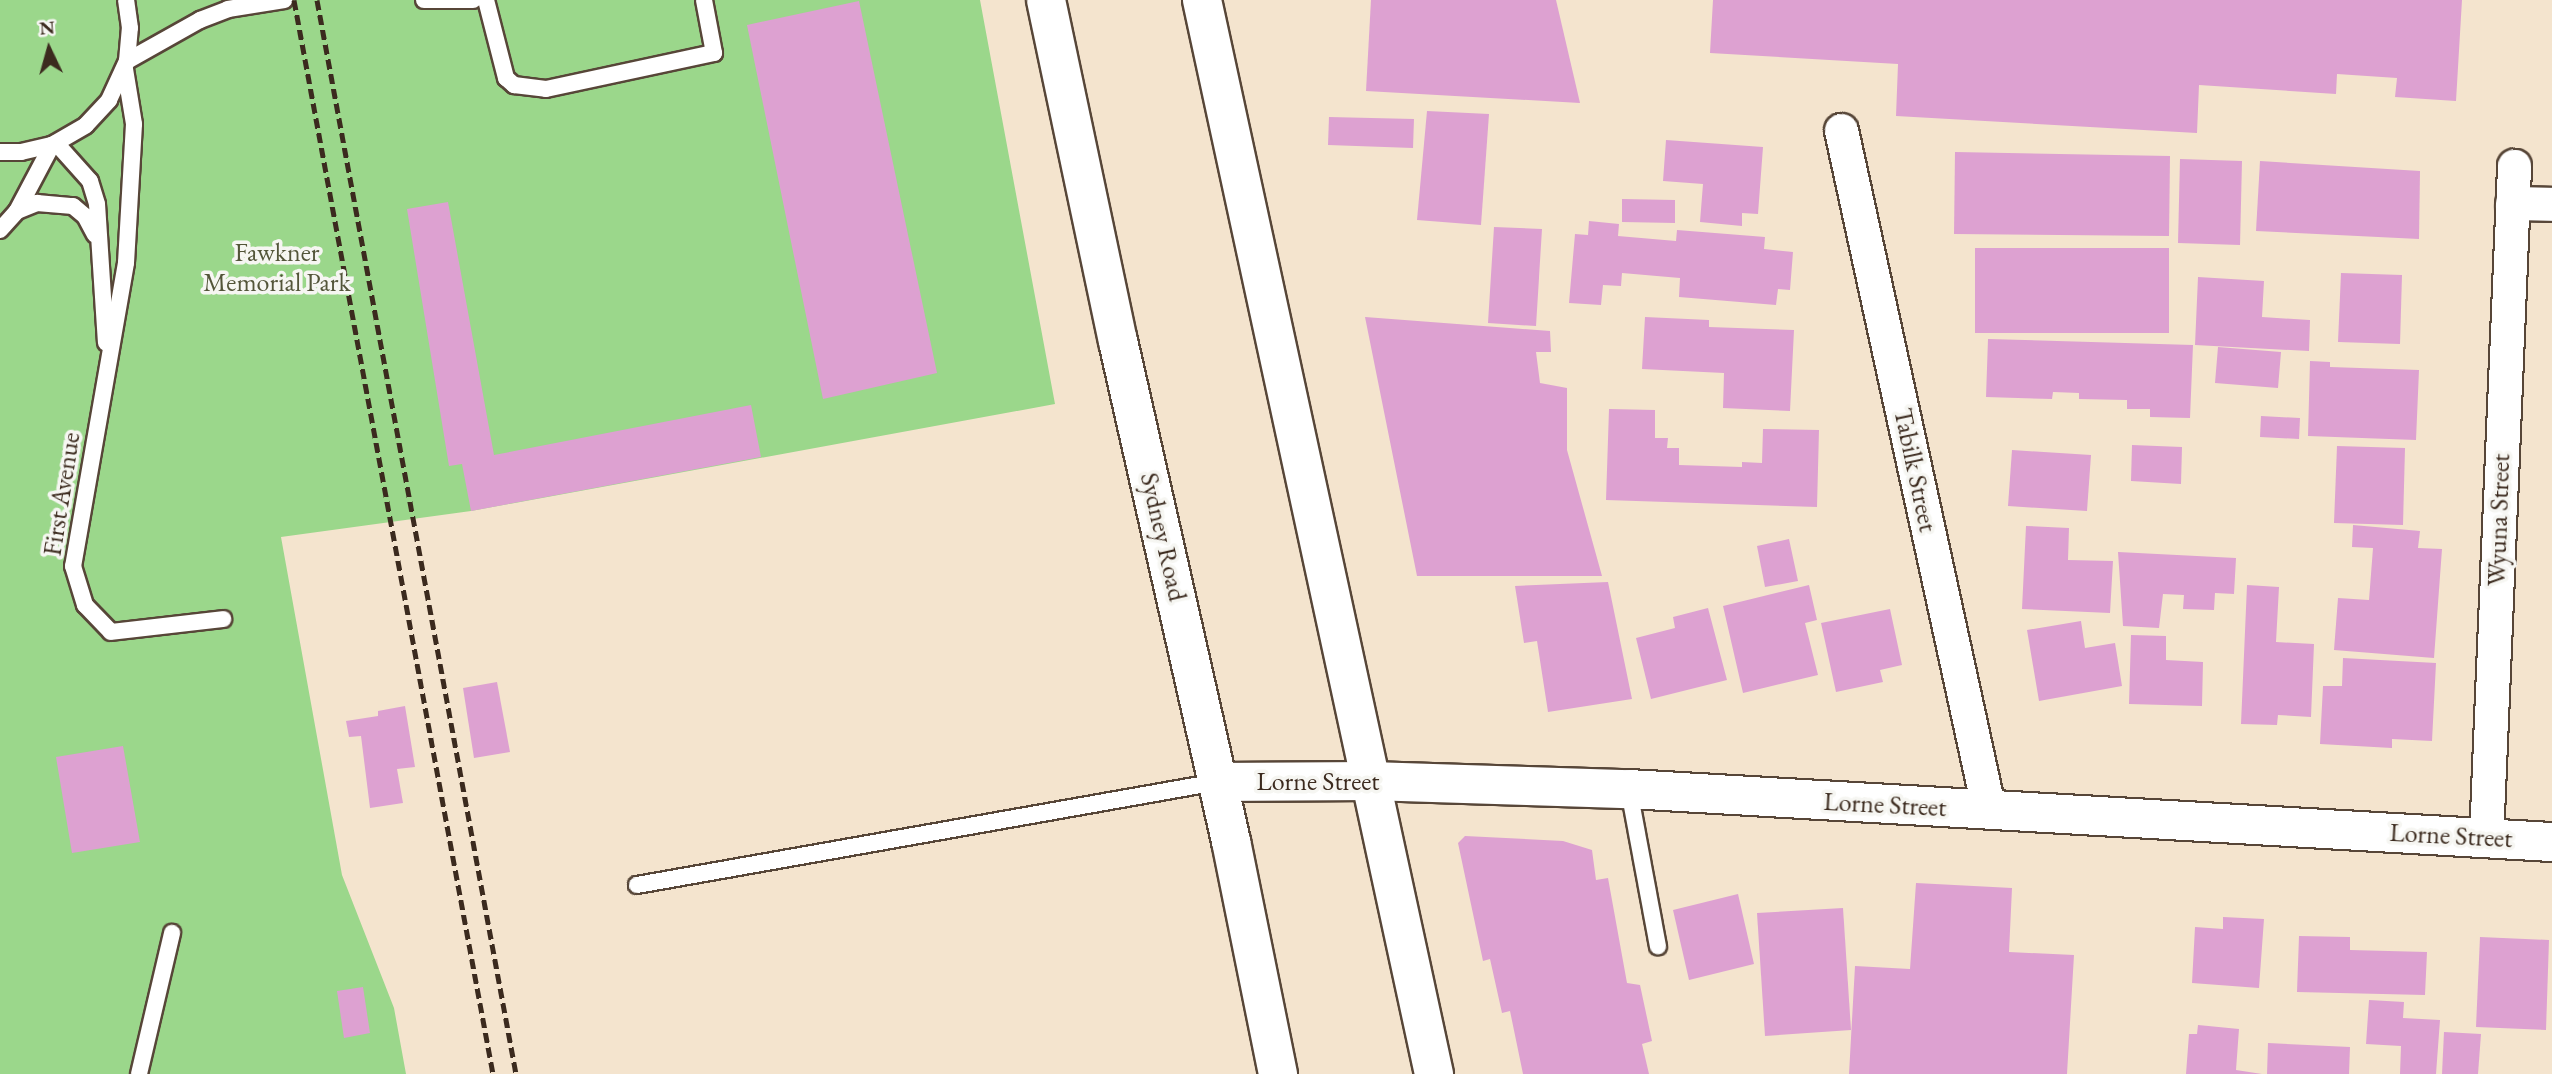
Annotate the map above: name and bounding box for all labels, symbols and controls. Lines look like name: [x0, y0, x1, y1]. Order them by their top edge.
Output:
north arrow: [14, 14, 84, 84]
text: N: [38, 14, 56, 41]
park label: Fawkner Memorial Park: [203, 237, 351, 298]
street label: Tabilk Street: [1887, 405, 1943, 535]
street label: First Avenue: [37, 430, 87, 558]
street label: Wyuna Street: [2481, 453, 2517, 587]
street label: Sydney Road: [1133, 470, 1193, 604]
street label: Lorne Street: [1257, 766, 1379, 798]
street label: Lorne Street: [1823, 786, 1947, 824]
street label: Lorne Street: [2389, 817, 2513, 855]

